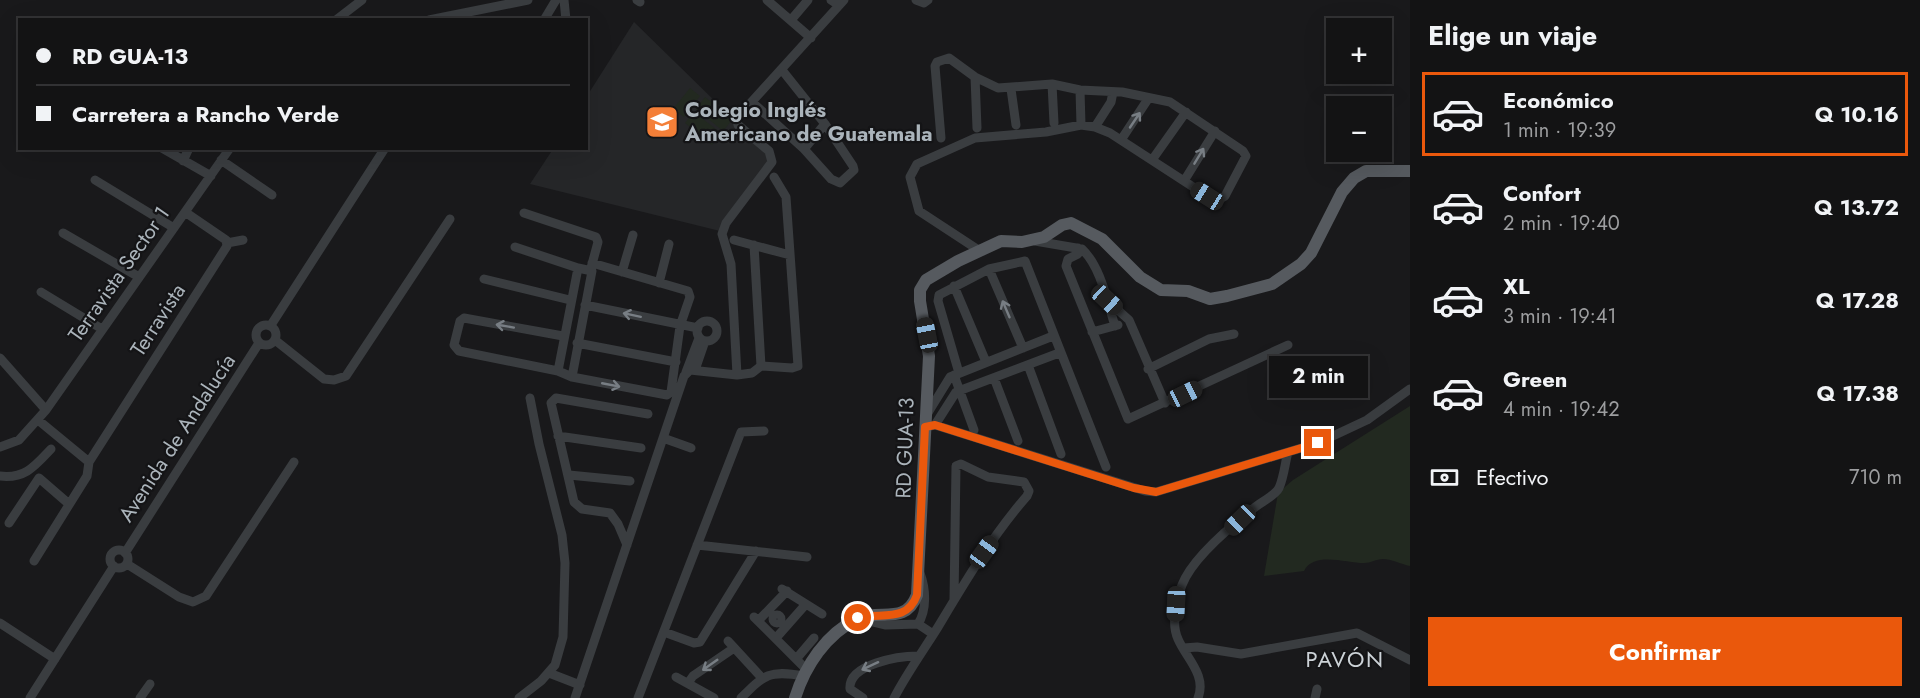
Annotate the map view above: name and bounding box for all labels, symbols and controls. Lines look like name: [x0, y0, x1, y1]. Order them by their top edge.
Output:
text: Elige un viaje: [1428, 16, 1597, 55]
map controls: [1326, 18, 1392, 162]
button: +: [1326, 18, 1392, 84]
text: RD GUA-13: [72, 40, 188, 72]
text: Económico: [1503, 84, 1614, 116]
icon: car: [1431, 87, 1485, 141]
place label: Colegio Inglés Americano de Guatemala: [684, 95, 933, 149]
button: −: [1326, 96, 1392, 162]
text: Carretera a Rancho Verde: [72, 98, 339, 130]
text: Q 10.16: [1815, 98, 1899, 130]
school or university icon: Colegio Inglés Americano de Guatemala: [644, 104, 680, 140]
one-way arrow: [1128, 111, 1141, 128]
text: 1 min · 19:39: [1503, 116, 1616, 145]
one-way arrow: [1194, 148, 1206, 165]
text: Confort: [1503, 177, 1581, 209]
car: [1187, 179, 1227, 213]
icon: car: [1431, 180, 1485, 234]
text: Q 13.72: [1814, 191, 1899, 223]
street label: Terravista Sector 1: [63, 202, 175, 346]
text: 2 min · 19:40: [1503, 209, 1620, 238]
text: XL: [1503, 270, 1530, 302]
icon: car: [1431, 273, 1485, 327]
street label: Terravista: [125, 279, 191, 361]
car: [1088, 281, 1126, 319]
text: Q 17.28: [1816, 284, 1899, 316]
one-way arrow: [1000, 300, 1011, 318]
text: 3 min · 19:41: [1503, 302, 1616, 331]
one-way arrow: [623, 309, 642, 321]
car: [915, 316, 939, 354]
one-way arrow: [496, 320, 515, 331]
street label: Avenida de Andalucía: [111, 348, 243, 528]
callout: 2 min: [1268, 356, 1368, 398]
text: 2 min: [1292, 362, 1345, 391]
text: Green: [1503, 363, 1567, 395]
icon: car: [1431, 366, 1485, 420]
text: Q 17.38: [1817, 377, 1899, 409]
car: [1165, 378, 1205, 410]
one-way arrow: [601, 380, 621, 391]
text: 4 min · 19:42: [1503, 395, 1620, 424]
street label: RD GUA-13: [888, 397, 922, 499]
route end: [1304, 429, 1331, 456]
icon: cash: [1428, 461, 1461, 494]
text: Efectivo: [1476, 461, 1549, 493]
text: 710 m: [1849, 463, 1902, 492]
car: [1221, 501, 1259, 539]
car: [966, 532, 1002, 572]
car: [1166, 586, 1186, 622]
route start: [844, 604, 871, 631]
button: Confirmar: [1428, 617, 1902, 686]
district label: PAVÓN: [1306, 643, 1384, 675]
one-way arrow: [702, 658, 718, 671]
one-way arrow: [862, 661, 880, 673]

